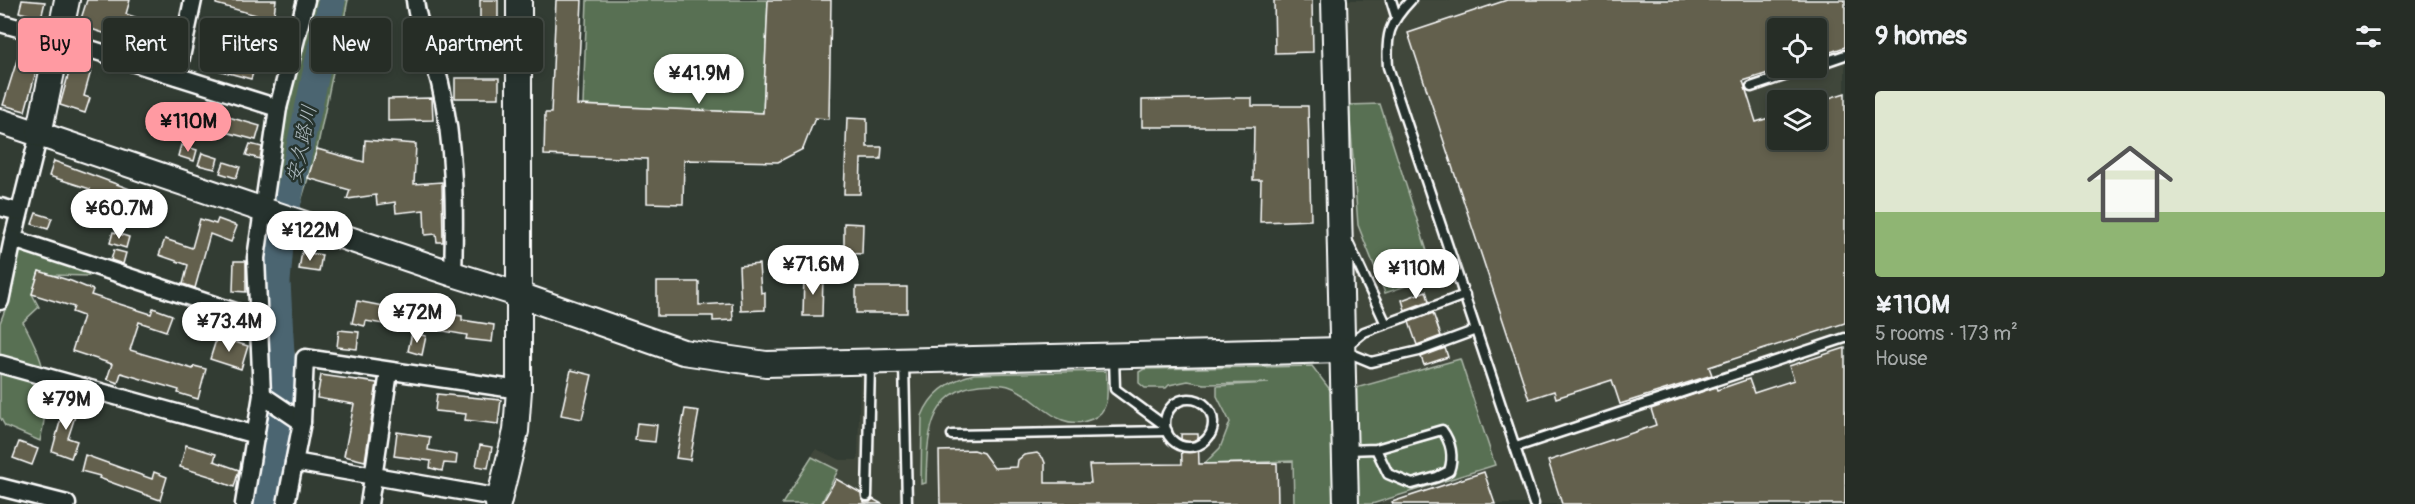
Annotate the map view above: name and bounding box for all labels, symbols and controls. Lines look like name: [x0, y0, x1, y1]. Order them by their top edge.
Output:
chip: Buy: [18, 18, 91, 72]
chip: Rent: [103, 18, 188, 72]
chip: Filters: [200, 18, 299, 72]
chip: New: [311, 18, 391, 72]
chip: Apartment: [403, 18, 543, 72]
map controls: [1767, 18, 1827, 150]
button: locate: [1767, 18, 1827, 78]
text: 9 homes: [1875, 20, 1967, 52]
icon: filters: [2352, 20, 2385, 53]
pin: ¥41.9M: [650, 54, 748, 105]
text: ¥41.9M: [668, 61, 730, 86]
button: layers: [1767, 90, 1827, 150]
pin: ¥110M: [146, 102, 230, 153]
water label: 安久路川: [281, 102, 322, 186]
text: ¥110M: [159, 109, 217, 134]
icon: home: [2076, 130, 2184, 238]
pin: ¥60.7M: [70, 189, 168, 240]
text: ¥60.7M: [85, 196, 153, 221]
pin: ¥122M: [268, 211, 352, 262]
text: ¥122M: [281, 218, 339, 243]
pin: ¥71.6M: [764, 245, 862, 296]
pin: ¥110M: [1374, 249, 1458, 300]
text: ¥71.6M: [782, 252, 844, 277]
text: ¥110M: [1387, 256, 1445, 281]
text: ¥110M: [1875, 289, 1950, 321]
pin: ¥72M: [381, 293, 453, 344]
text: ¥72M: [392, 300, 442, 325]
pin: ¥73.4M: [180, 302, 278, 353]
text: ¥73.4M: [196, 309, 262, 334]
text: 5 rooms · 173 m²: [1875, 321, 2018, 346]
text: House: [1875, 346, 1927, 371]
pin: ¥79M: [30, 380, 102, 431]
text: ¥79M: [41, 387, 91, 412]

